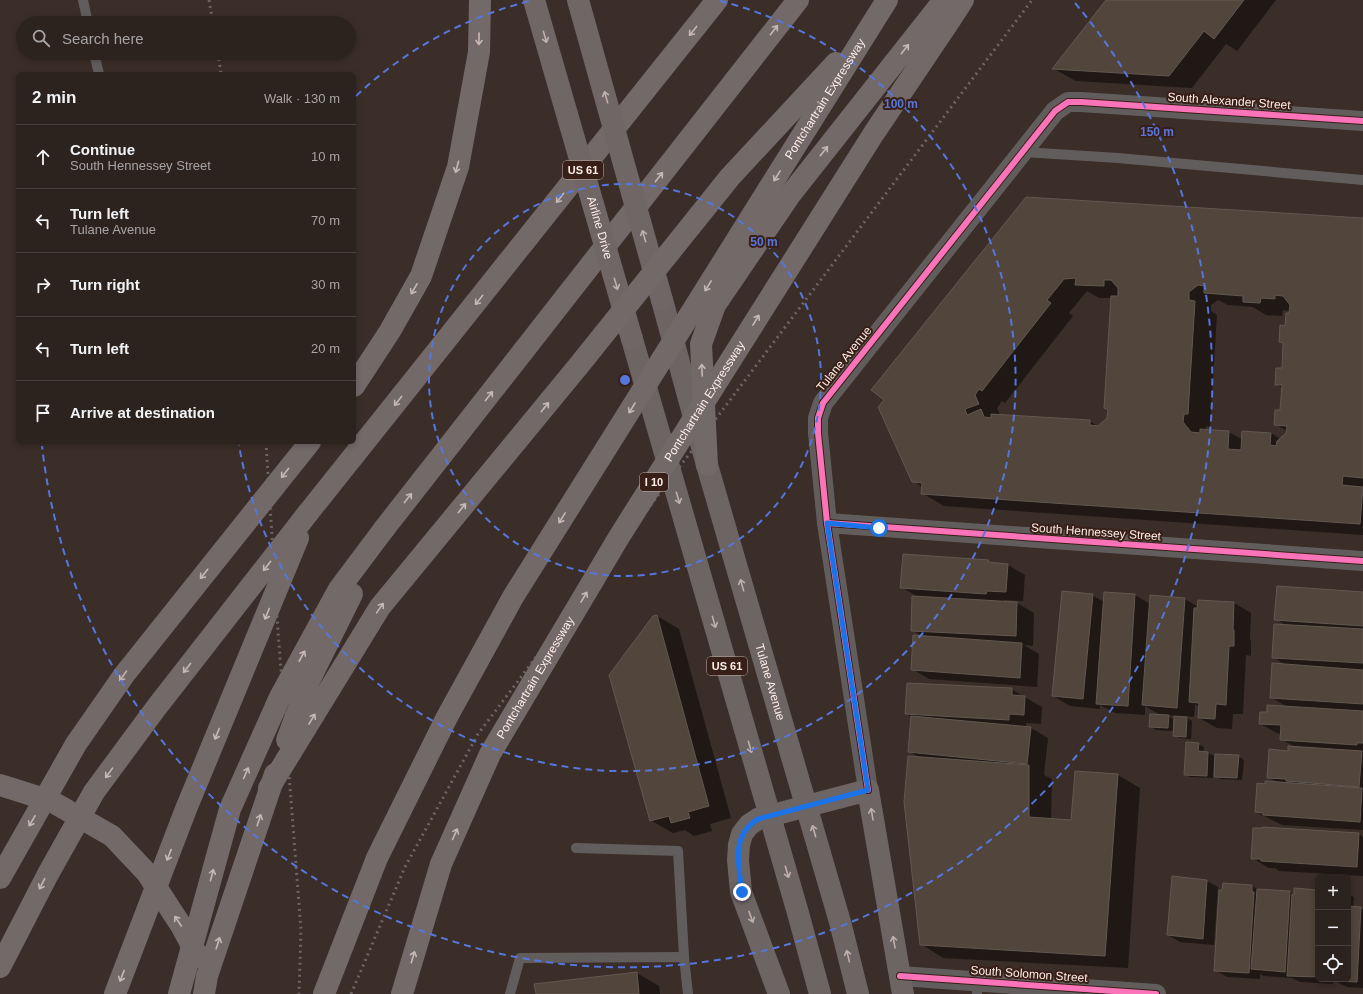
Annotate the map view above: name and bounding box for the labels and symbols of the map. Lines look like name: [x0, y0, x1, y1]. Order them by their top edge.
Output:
one-way arrow: [770, 24, 779, 35]
one-way arrow: [688, 25, 697, 36]
one-way arrow: [542, 31, 549, 44]
one-way arrow: [475, 32, 483, 45]
street label: Pontchartrain Expressway: [782, 36, 868, 162]
one-way arrow: [901, 44, 909, 55]
street label: South Alexander Street: [1167, 90, 1292, 112]
one-way arrow: [601, 91, 609, 104]
text: 100 m: [884, 97, 918, 111]
text: 150 m: [1140, 125, 1174, 139]
one-way arrow: [820, 146, 829, 157]
one-way arrow: [453, 160, 461, 173]
road number: US 61: [563, 161, 603, 179]
one-way arrow: [773, 170, 781, 182]
one-way arrow: [655, 172, 663, 183]
one-way arrow: [555, 192, 564, 203]
street label: Airline Drive: [584, 195, 616, 261]
one-way arrow: [640, 229, 648, 242]
text: 50 m: [750, 235, 778, 249]
one-way arrow: [613, 277, 620, 290]
one-way arrow: [704, 280, 712, 291]
one-way arrow: [409, 283, 417, 295]
one-way arrow: [474, 294, 483, 305]
one-way arrow: [752, 315, 760, 326]
street label: Tulane Avenue: [814, 323, 875, 394]
street label: Pontchartrain Expressway: [661, 339, 748, 464]
one-way arrow: [699, 364, 706, 377]
centre of rings: [618, 373, 632, 387]
one-way arrow: [484, 390, 493, 401]
one-way arrow: [393, 396, 402, 407]
one-way arrow: [540, 402, 549, 413]
one-way arrow: [627, 402, 635, 414]
one-way arrow: [281, 467, 290, 478]
road number: I 10: [640, 473, 668, 491]
one-way arrow: [675, 491, 682, 504]
one-way arrow: [404, 493, 413, 504]
one-way arrow: [458, 502, 467, 513]
one-way arrow: [558, 512, 566, 524]
route start: [870, 519, 888, 537]
street label: South Hennessey Street: [1031, 520, 1162, 544]
one-way arrow: [262, 561, 271, 572]
one-way arrow: [200, 569, 209, 580]
one-way arrow: [738, 579, 745, 592]
one-way arrow: [580, 591, 588, 603]
one-way arrow: [376, 603, 384, 614]
one-way arrow: [262, 608, 270, 620]
street label: Pontchartrain Expressway: [494, 614, 577, 741]
one-way arrow: [711, 616, 718, 629]
street label: Tulane Avenue: [752, 642, 788, 722]
one-way arrow: [299, 650, 307, 662]
road number: US 61: [707, 657, 747, 675]
one-way arrow: [182, 663, 191, 674]
one-way arrow: [119, 670, 128, 681]
one-way arrow: [308, 713, 316, 725]
one-way arrow: [213, 728, 220, 740]
one-way arrow: [747, 741, 754, 754]
one-way arrow: [105, 767, 113, 778]
one-way arrow: [243, 768, 250, 780]
one-way arrow: [868, 808, 876, 821]
one-way arrow: [256, 813, 263, 826]
one-way arrow: [27, 815, 35, 827]
one-way arrow: [810, 825, 817, 838]
one-way arrow: [452, 828, 459, 840]
one-way arrow: [164, 848, 172, 860]
one-way arrow: [784, 865, 791, 878]
one-way arrow: [209, 869, 216, 882]
one-way arrow: [38, 878, 45, 890]
route end: [733, 883, 751, 901]
one-way arrow: [747, 910, 755, 922]
one-way arrow: [174, 915, 182, 926]
one-way arrow: [890, 936, 898, 949]
one-way arrow: [215, 937, 223, 949]
one-way arrow: [410, 950, 417, 963]
one-way arrow: [844, 950, 852, 963]
street label: South Solomon Street: [970, 963, 1089, 985]
one-way arrow: [117, 970, 125, 982]

